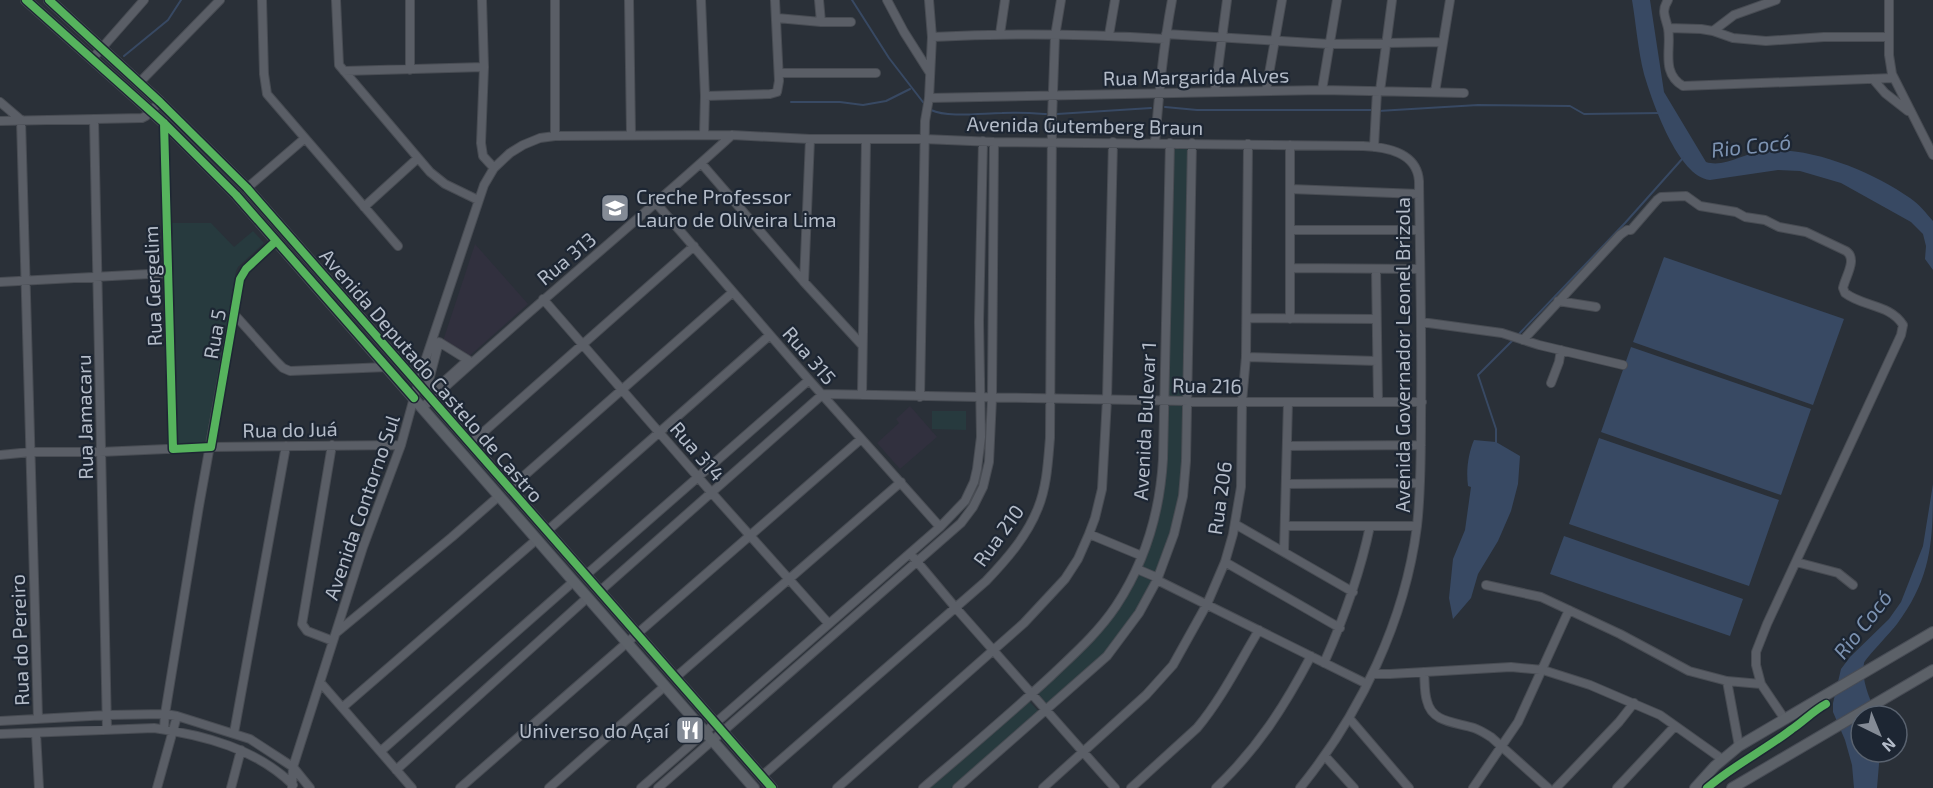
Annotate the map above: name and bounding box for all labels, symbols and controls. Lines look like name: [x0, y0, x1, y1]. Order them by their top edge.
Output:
street label: Rua Margarida Alves: [1103, 62, 1289, 90]
street label: Avenida Gutemberg Braun: [966, 111, 1204, 139]
water label: Rio Cocó: [1710, 128, 1792, 162]
place label: Creche Professor Lauro de Oliveira Lima: [636, 184, 837, 231]
school or university icon: Creche Professor Lauro de Oliveira Lima: [599, 192, 631, 224]
street label: Avenida Governador Leonel Brizola: [1390, 197, 1414, 513]
street label: Rua Gergelim: [138, 225, 166, 347]
street label: Rua 313: [532, 227, 600, 289]
street label: Avenida Deputado Castelo de Castro: [315, 243, 549, 507]
street label: Rua 5: [198, 307, 230, 361]
street label: Rua 315: [778, 321, 842, 389]
street label: Avenida Bulevar 1: [1128, 341, 1160, 501]
street label: Rua Jamacaru: [71, 354, 97, 480]
street label: Rua 216: [1172, 372, 1242, 398]
street label: Avenida Contorno Sul: [318, 411, 404, 603]
street label: Rua do Juá: [242, 416, 338, 442]
street label: Rua 314: [666, 416, 730, 486]
street label: Rua 206: [1202, 460, 1236, 536]
street label: Rua 210: [968, 499, 1028, 571]
street label: Rua do Pereiro: [5, 574, 33, 706]
water label: Rio Cocó: [1827, 585, 1897, 663]
north arrow: [1849, 704, 1909, 764]
restaurant icon: Universo do Açaí: [674, 714, 706, 746]
place label: Universo do Açaí: [519, 718, 670, 743]
text: N: [1879, 734, 1900, 756]

